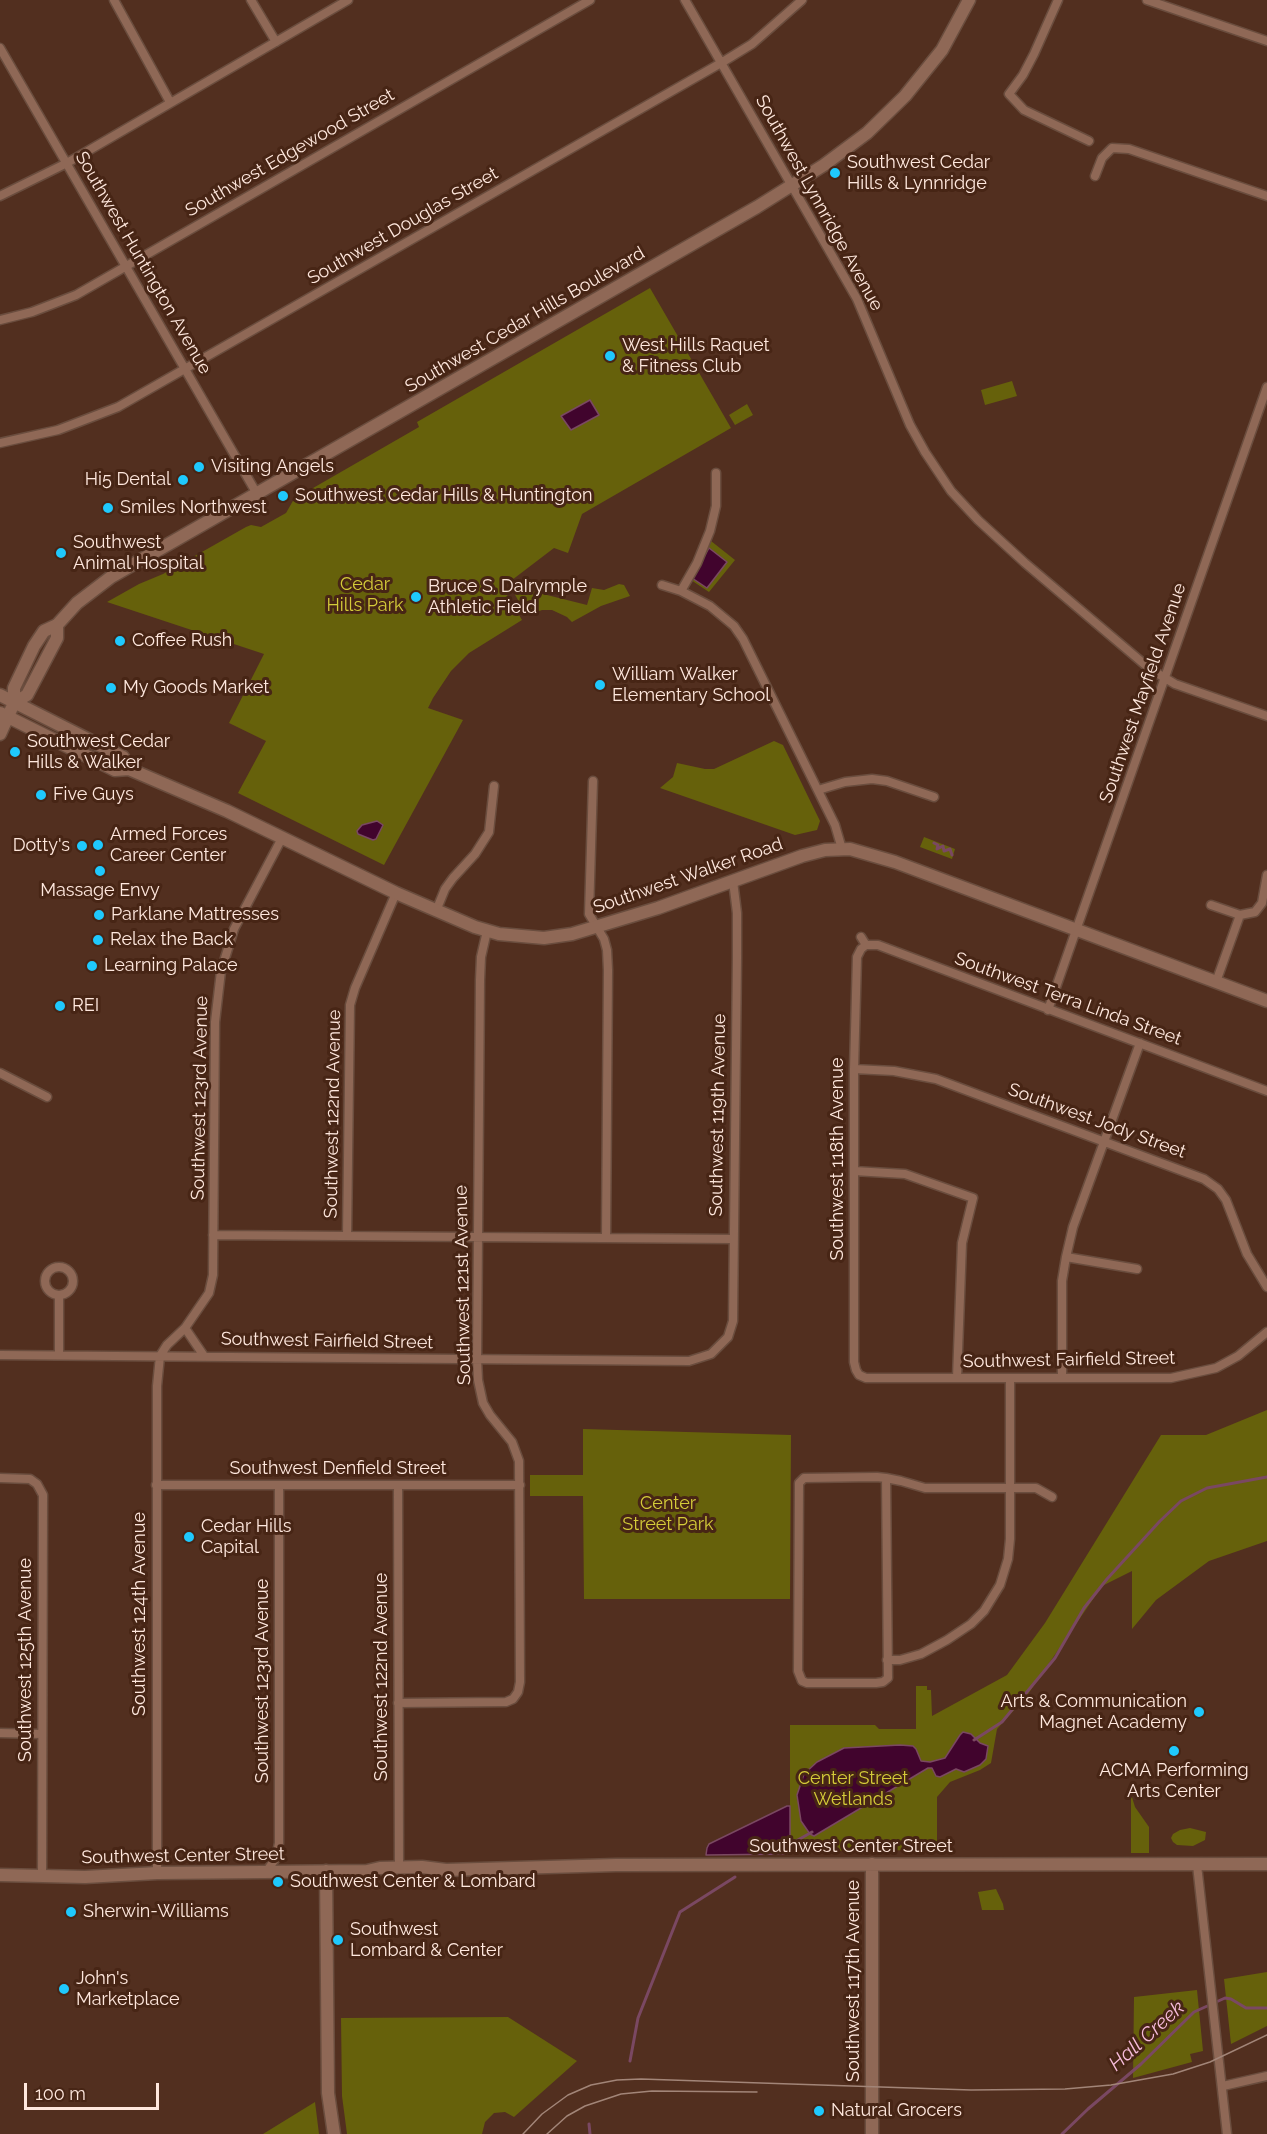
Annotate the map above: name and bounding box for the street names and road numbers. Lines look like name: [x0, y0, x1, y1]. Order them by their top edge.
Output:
street label: Southwest Edgewood Street: [182, 84, 398, 222]
street label: Southwest Lynnridge Avenue: [751, 91, 887, 315]
street label: Southwest Huntington Avenue: [70, 148, 216, 378]
street label: Southwest Douglas Street: [304, 163, 502, 289]
street label: Southwest Cedar Hills Boulevard: [401, 242, 649, 398]
street label: Southwest Mayfield Avenue: [1095, 580, 1191, 806]
street label: Southwest Walker Road: [590, 833, 786, 919]
street label: Southwest Terra Linda Street: [952, 948, 1184, 1050]
street label: Southwest 123rd Avenue: [187, 996, 213, 1200]
street label: Southwest 122nd Avenue: [320, 1009, 346, 1219]
street label: Southwest 119th Avenue: [705, 1013, 731, 1217]
street label: Southwest 118th Avenue: [827, 1057, 849, 1261]
street label: Southwest Jody Street: [1005, 1079, 1189, 1163]
street label: Southwest 121st Avenue: [450, 1185, 476, 1385]
street label: Southwest Fairfield Street: [221, 1328, 433, 1354]
street label: Southwest Fairfield Street: [963, 1347, 1175, 1373]
street label: Southwest Denfield Street: [230, 1458, 446, 1480]
street label: Southwest 124th Avenue: [129, 1512, 151, 1716]
street label: Southwest 125th Avenue: [15, 1558, 37, 1762]
street label: Southwest 122nd Avenue: [371, 1573, 393, 1781]
street label: Southwest 123rd Avenue: [252, 1579, 274, 1783]
street label: Southwest Center Street: [749, 1836, 953, 1858]
street label: Southwest Center Street: [81, 1843, 285, 1869]
street label: Southwest 117th Avenue: [843, 1880, 865, 2082]

